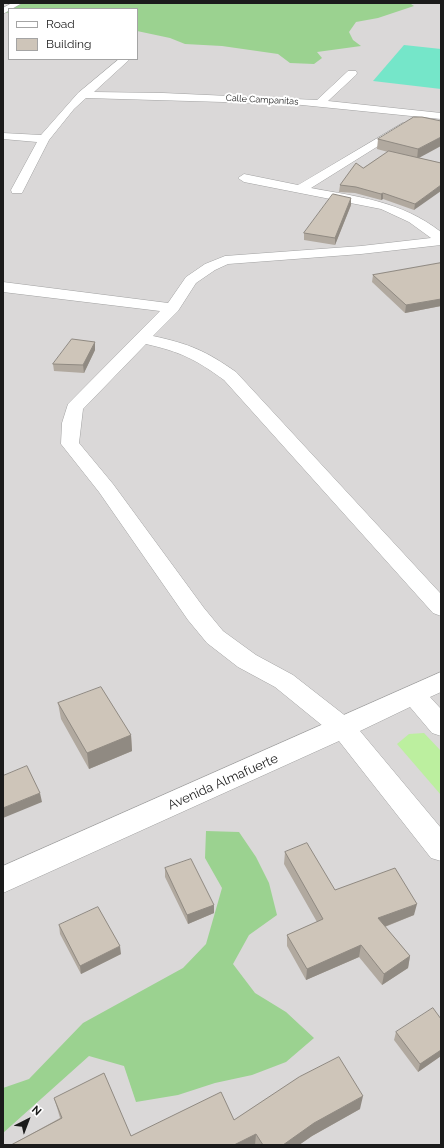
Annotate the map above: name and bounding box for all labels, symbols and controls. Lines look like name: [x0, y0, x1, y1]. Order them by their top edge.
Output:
legend: [8, 8, 138, 60]
text: Road: [46, 17, 75, 31]
text: Building: [46, 37, 92, 51]
street label: Calle Campanitas: [225, 93, 299, 107]
street label: Avenida Almafuerte: [165, 751, 281, 813]
north arrow: [8, 1100, 48, 1140]
text: N: [29, 1103, 44, 1118]

